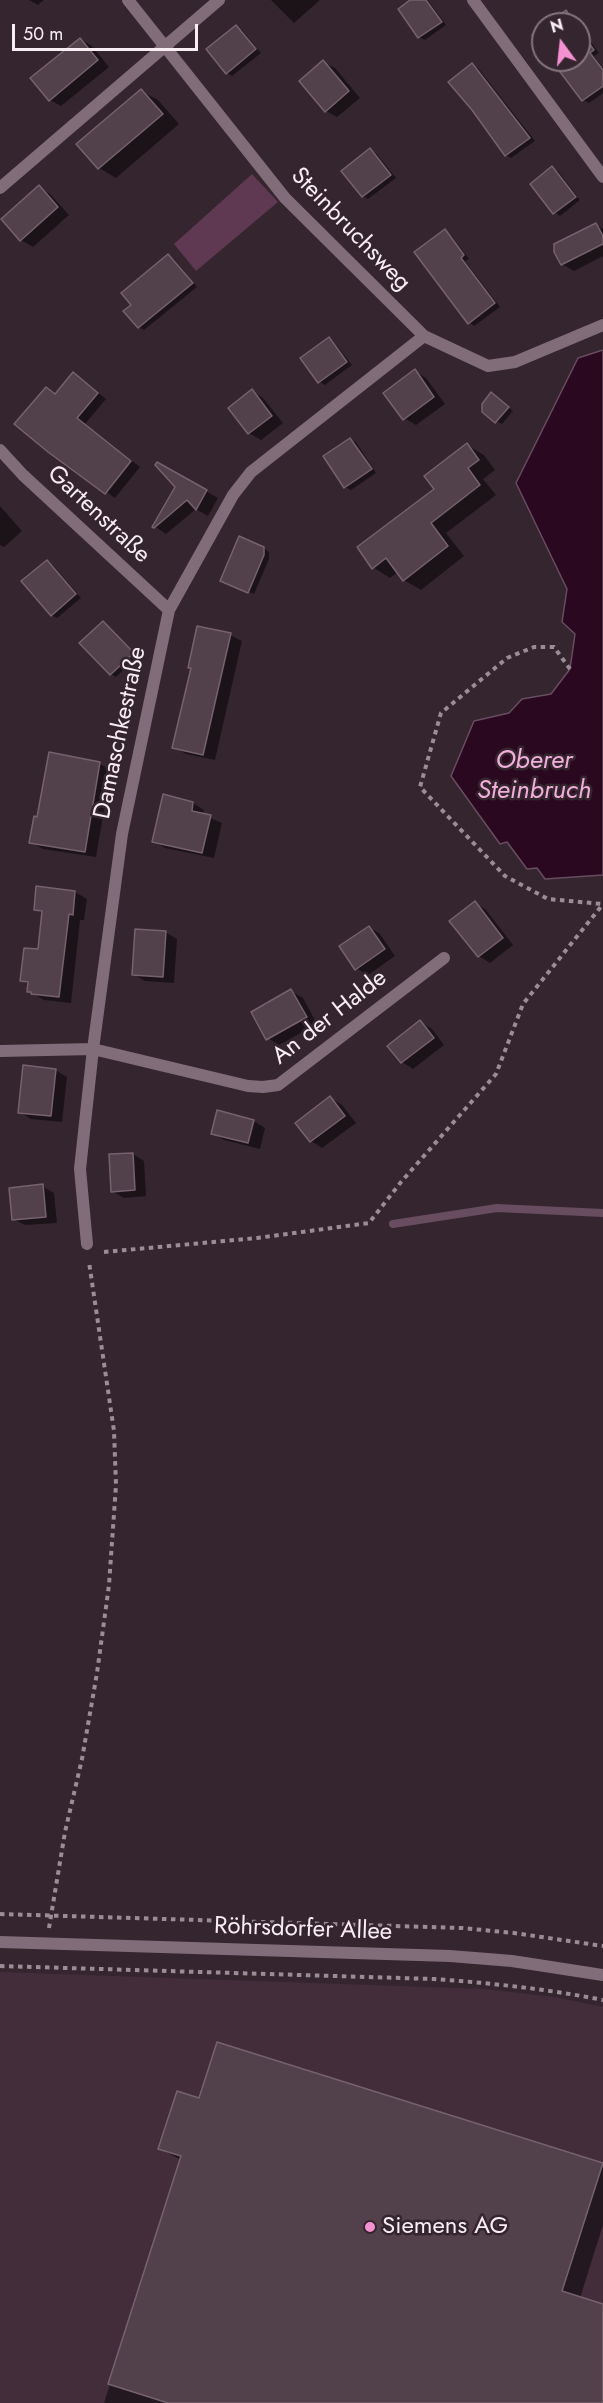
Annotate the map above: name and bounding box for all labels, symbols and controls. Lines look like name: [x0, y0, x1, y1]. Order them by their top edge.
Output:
scale bar: [15, 12, 201, 50]
north arrow: [531, 12, 591, 72]
text: N: [548, 13, 566, 39]
text: 50 m: [23, 21, 63, 47]
street label: Steinbruchsweg: [284, 162, 416, 298]
street label: Gartenstraße: [41, 460, 155, 570]
street label: Damaschkestraße: [89, 644, 153, 822]
water label: Oberer Steinbruch: [477, 746, 591, 808]
street label: An der Halde: [267, 964, 393, 1072]
street label: Röhrsdorfer Allee: [213, 1912, 393, 1948]
place label: Siemens AG: [382, 2213, 508, 2241]
marker: Siemens AG: [363, 2220, 377, 2234]

